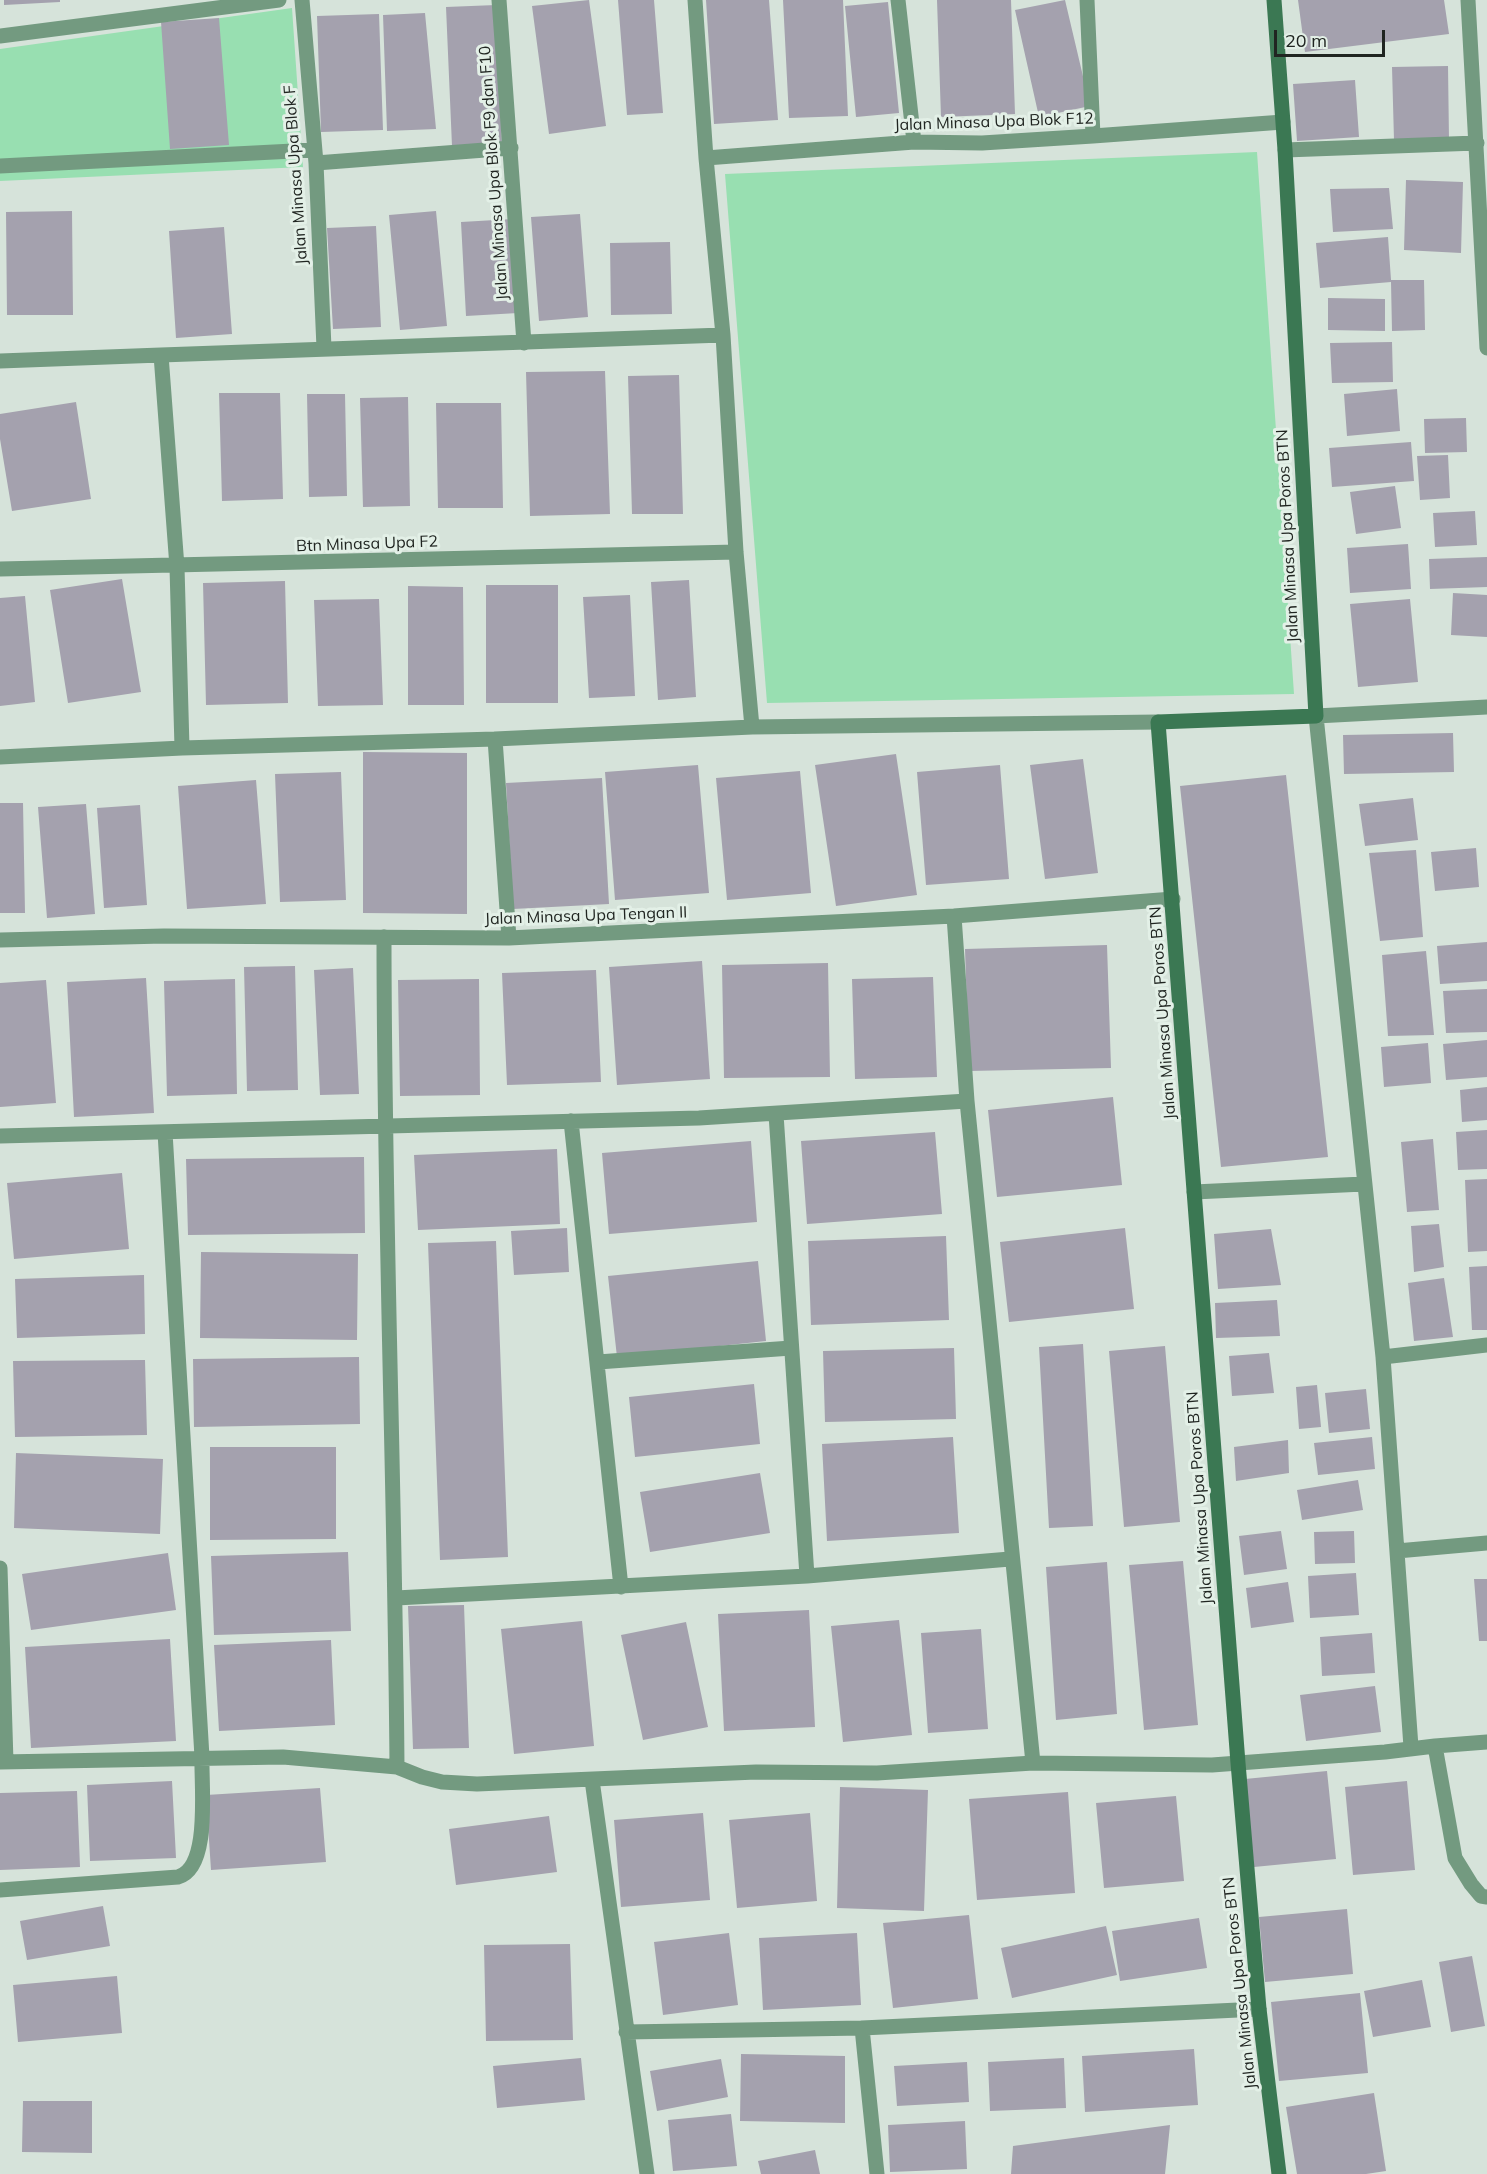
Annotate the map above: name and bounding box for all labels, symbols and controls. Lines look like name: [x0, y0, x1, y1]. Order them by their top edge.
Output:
scale bar: [1277, 18, 1388, 56]
text: 20 m: [1285, 29, 1327, 52]
street label: Jalan Minasa Upa Blok F9 dan F10: [476, 45, 512, 301]
street label: Jalan Minasa Upa Blok F: [280, 84, 312, 266]
street label: Jalan Minasa Upa Blok F12: [894, 109, 1094, 135]
street label: Jalan Minasa Upa Poros BTN: [1273, 429, 1303, 643]
street label: Btn Minasa Upa F2: [296, 532, 438, 556]
street label: Jalan Minasa Upa Tengan II: [484, 903, 688, 929]
street label: Jalan Minasa Upa Poros BTN: [1146, 906, 1180, 1120]
street label: Jalan Minasa Upa Poros BTN: [1183, 1391, 1217, 1605]
street label: Jalan Minasa Upa Poros BTN: [1219, 1876, 1261, 2090]

